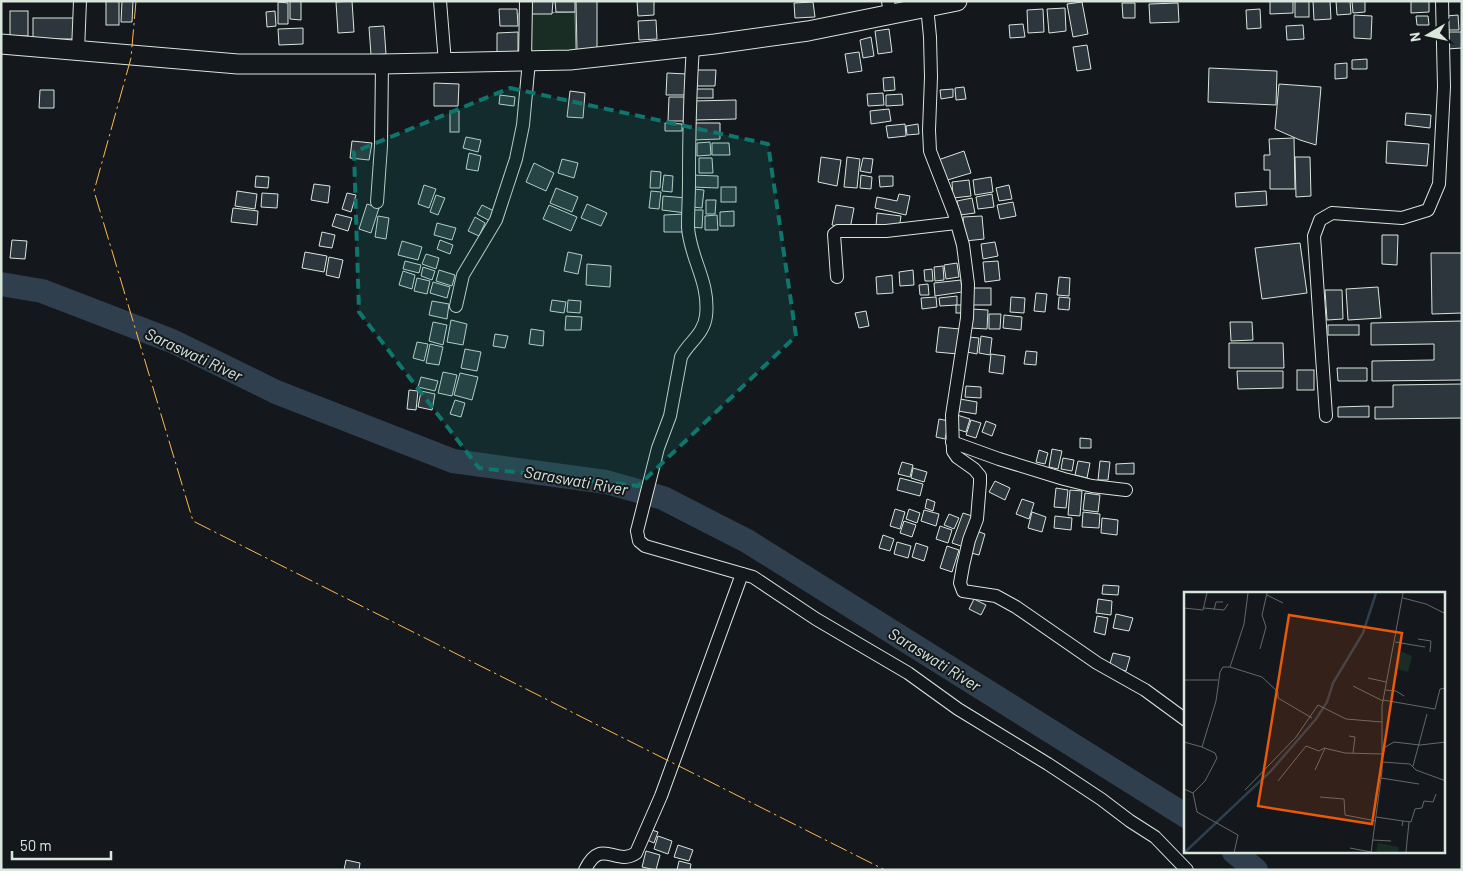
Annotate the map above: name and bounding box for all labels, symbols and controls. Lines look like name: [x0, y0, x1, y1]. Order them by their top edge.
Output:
north arrow: [1403, 10, 1453, 60]
text: N: [1406, 31, 1424, 43]
water label: Saraswati River: [142, 323, 247, 385]
water label: Saraswati River: [523, 462, 631, 499]
inset map: [1184, 592, 1446, 854]
water label: Saraswati River: [885, 623, 986, 696]
scale bar: [12, 828, 111, 860]
text: 50 m: [20, 836, 52, 854]

